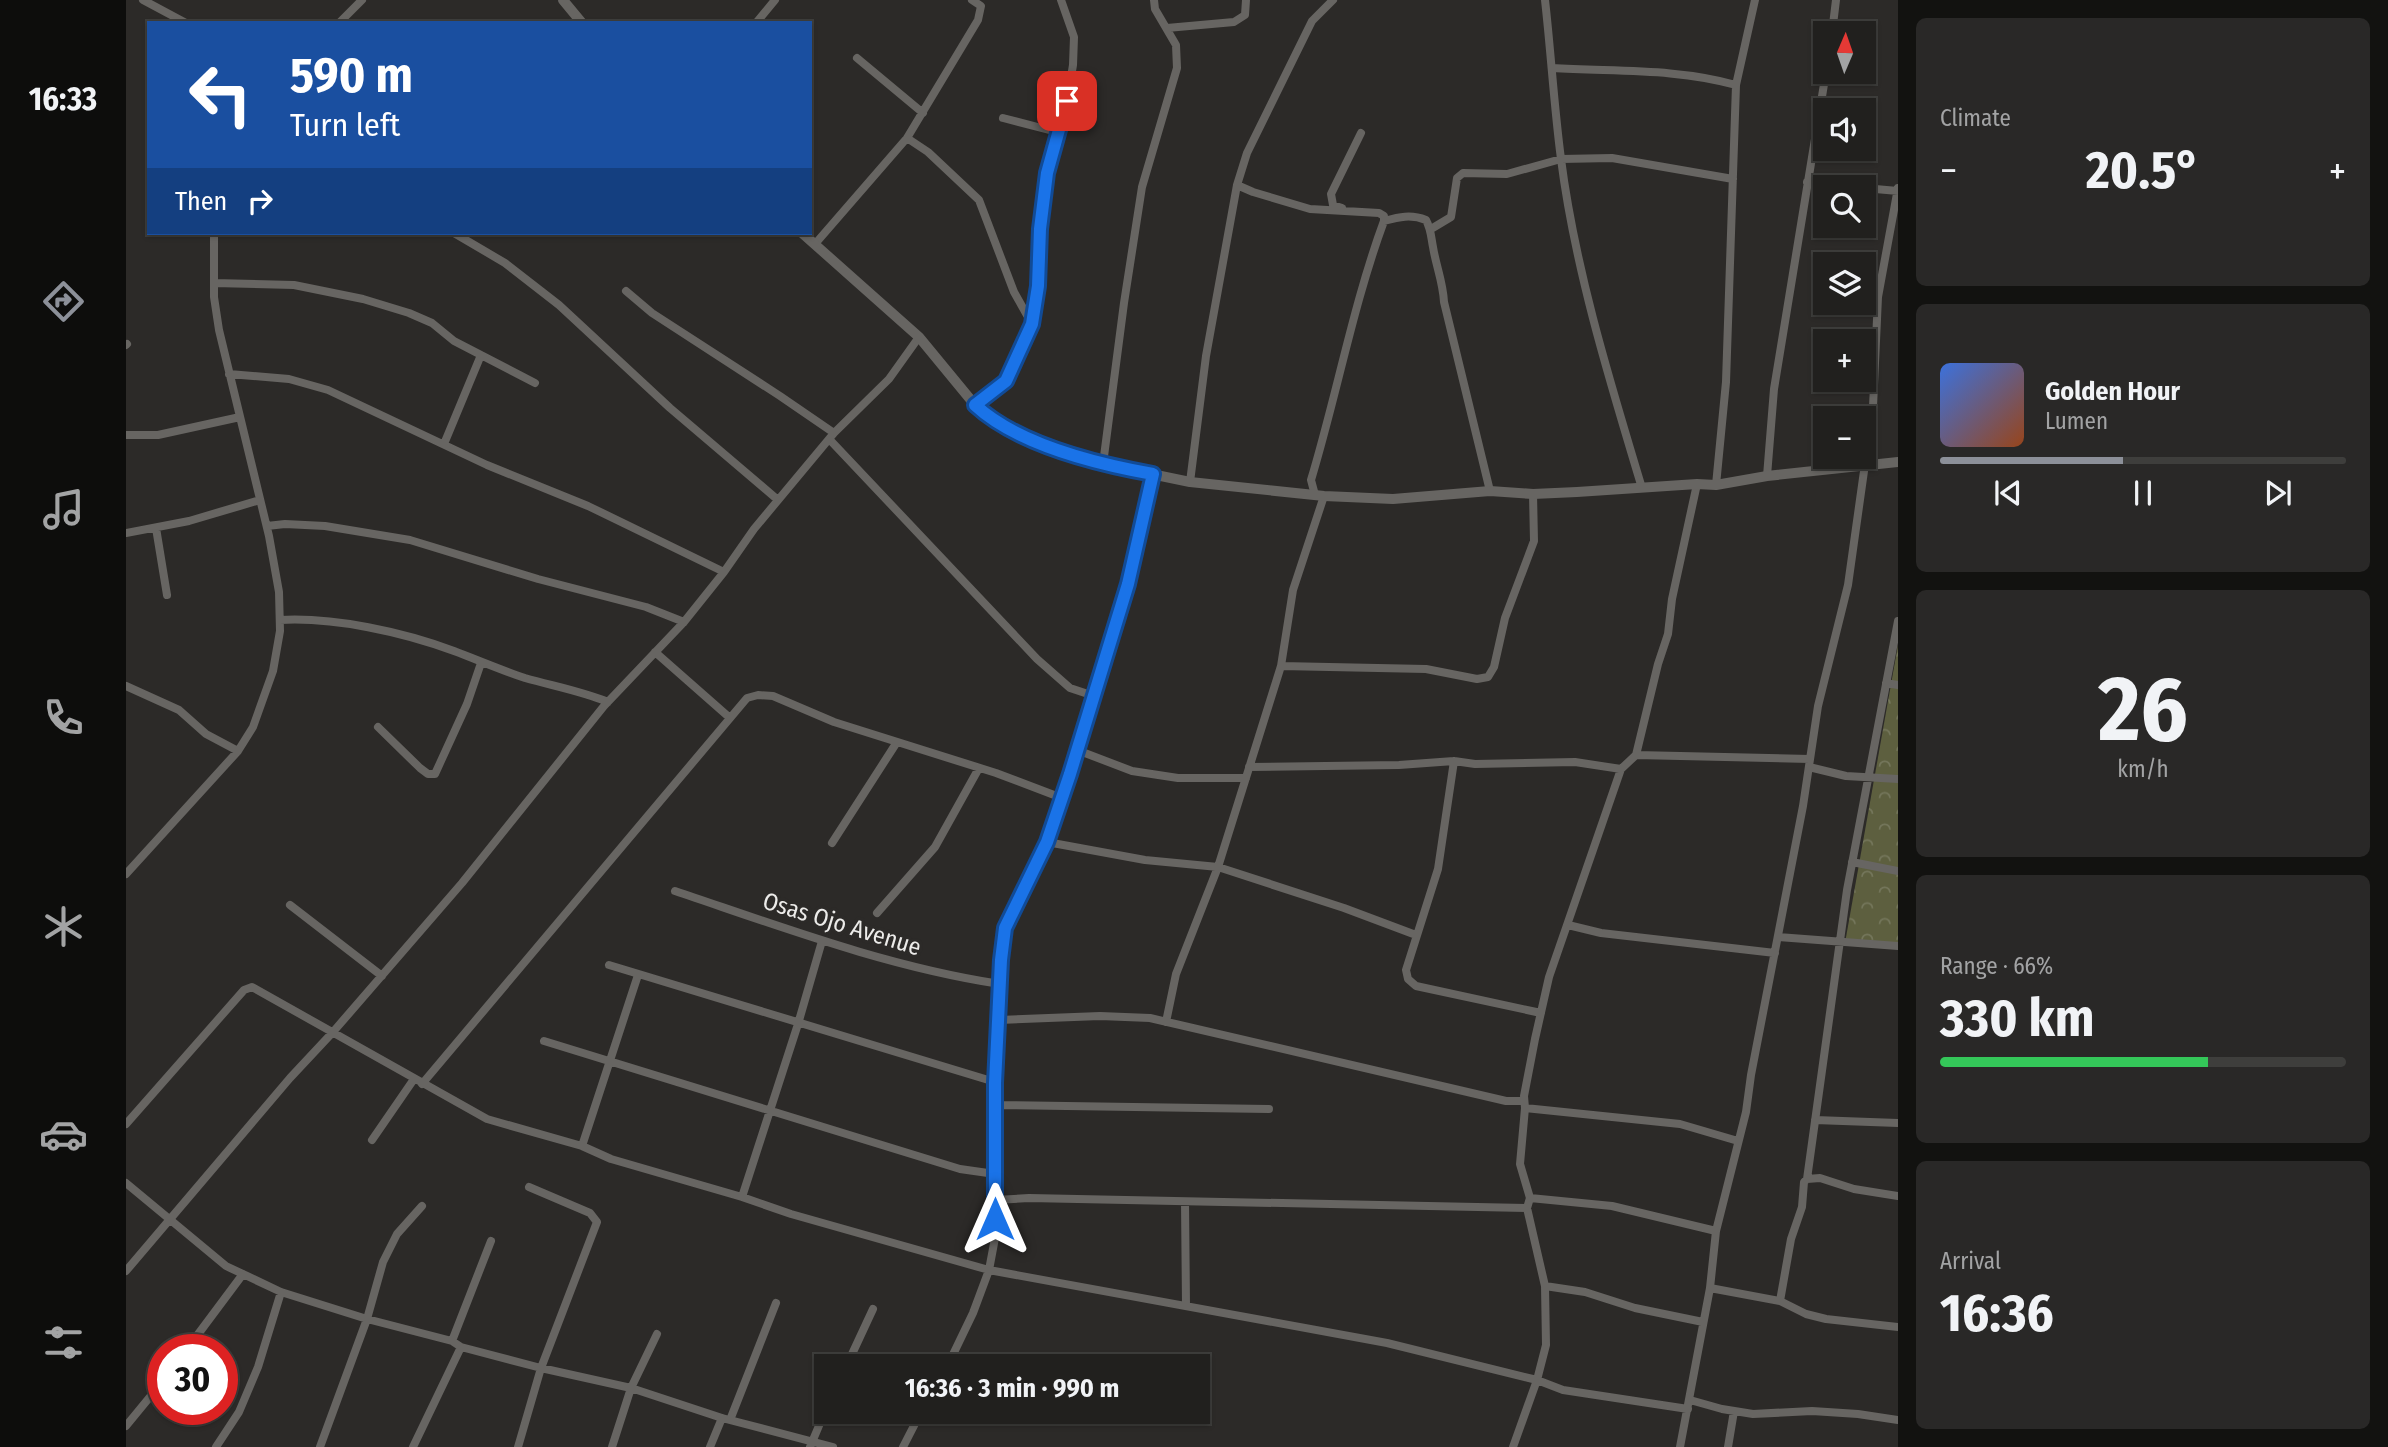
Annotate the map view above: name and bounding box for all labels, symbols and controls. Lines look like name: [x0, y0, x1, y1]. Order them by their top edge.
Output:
north arrow: [1813, 21, 1876, 84]
map controls: [1813, 21, 1876, 469]
text: 590 m: [290, 46, 413, 105]
icon: left: [175, 49, 266, 140]
pin: [1037, 71, 1097, 131]
text: 16:33: [29, 80, 97, 118]
icon: arrive: [1048, 82, 1086, 120]
button: sound: [1813, 98, 1876, 161]
text: Climate: [1940, 104, 2011, 132]
text: Turn left: [290, 106, 400, 144]
text: 20.5°: [2086, 139, 2200, 202]
text: −: [1940, 148, 1957, 194]
text: +: [2329, 148, 2346, 194]
button: search: [1813, 175, 1876, 238]
icon: right: [241, 182, 279, 220]
text: Then: [175, 186, 227, 217]
button: layers: [1813, 252, 1876, 315]
icon: directions: [39, 277, 88, 326]
button: +: [1813, 329, 1876, 392]
text: Golden Hour: [2045, 376, 2180, 407]
button: −: [1813, 406, 1876, 469]
text: Lumen: [2045, 407, 2108, 435]
icon: previous: [1989, 474, 2027, 512]
icon: pause: [2124, 474, 2162, 512]
icon: next: [2259, 474, 2297, 512]
icon: music: [39, 485, 88, 534]
text: 26: [2098, 655, 2188, 764]
icon: phone: [39, 693, 88, 742]
text: km/h: [2117, 755, 2169, 783]
street label: Osas Ojo Avenue: [759, 887, 925, 961]
icon: climate: [39, 902, 88, 951]
text: Range · 66%: [1940, 952, 2053, 980]
text: 330 km: [1940, 987, 2095, 1050]
icon: car: [39, 1110, 88, 1159]
position arrow: [958, 1182, 1032, 1256]
text: Arrival: [1940, 1247, 2001, 1275]
text: 16:36: [1940, 1282, 2054, 1345]
icon: filters: [39, 1318, 88, 1367]
speed limit sign: 30: [147, 1334, 238, 1425]
text: 16:36 · 3 min · 990 m: [905, 1373, 1119, 1404]

